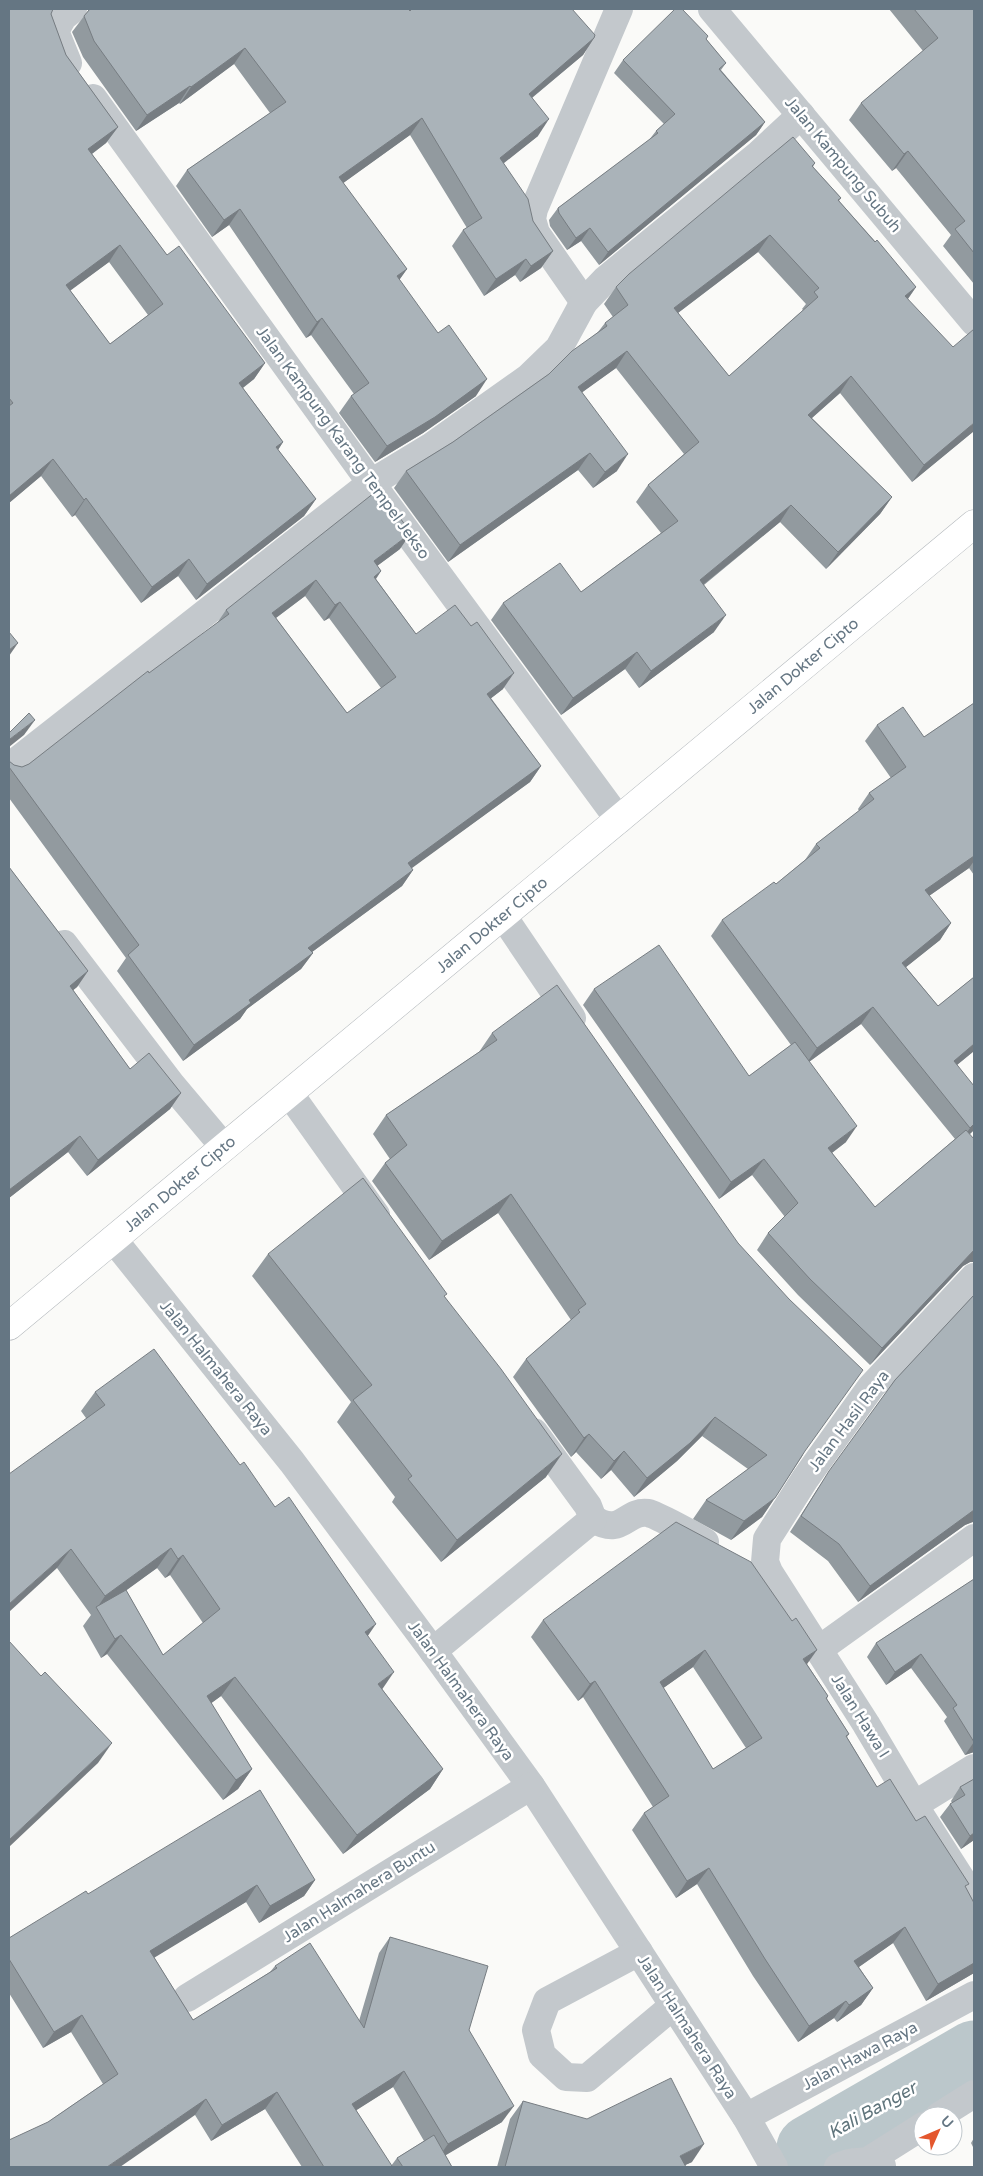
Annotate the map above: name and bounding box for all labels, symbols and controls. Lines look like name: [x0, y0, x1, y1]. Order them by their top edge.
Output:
street label: Jalan Kampung Subuh: [781, 93, 905, 237]
street label: Jalan Kampung Karang Tempel Jekso: [252, 323, 434, 563]
street label: Jalan Dokter Cipto: [743, 613, 863, 719]
street label: Jalan Dokter Cipto: [432, 872, 552, 978]
street label: Jalan Dokter Cipto: [120, 1131, 240, 1237]
street label: Jalan Halmahera Raya: [155, 1296, 277, 1440]
street label: Jalan Hasil Raya: [804, 1366, 894, 1476]
street label: Jalan Halmahera Raya: [404, 1617, 518, 1765]
street label: Jalan Hawa I: [826, 1671, 894, 1761]
street label: Jalan Halmahera Buntu: [279, 1837, 439, 1947]
street label: Jalan Halmahera Raya: [633, 1951, 741, 2103]
street label: Jalan Hawa Raya: [799, 2017, 921, 2095]
water label: Kali Banger: [824, 2076, 922, 2143]
north arrow: [913, 2106, 963, 2156]
text: U: [937, 2112, 957, 2132]

